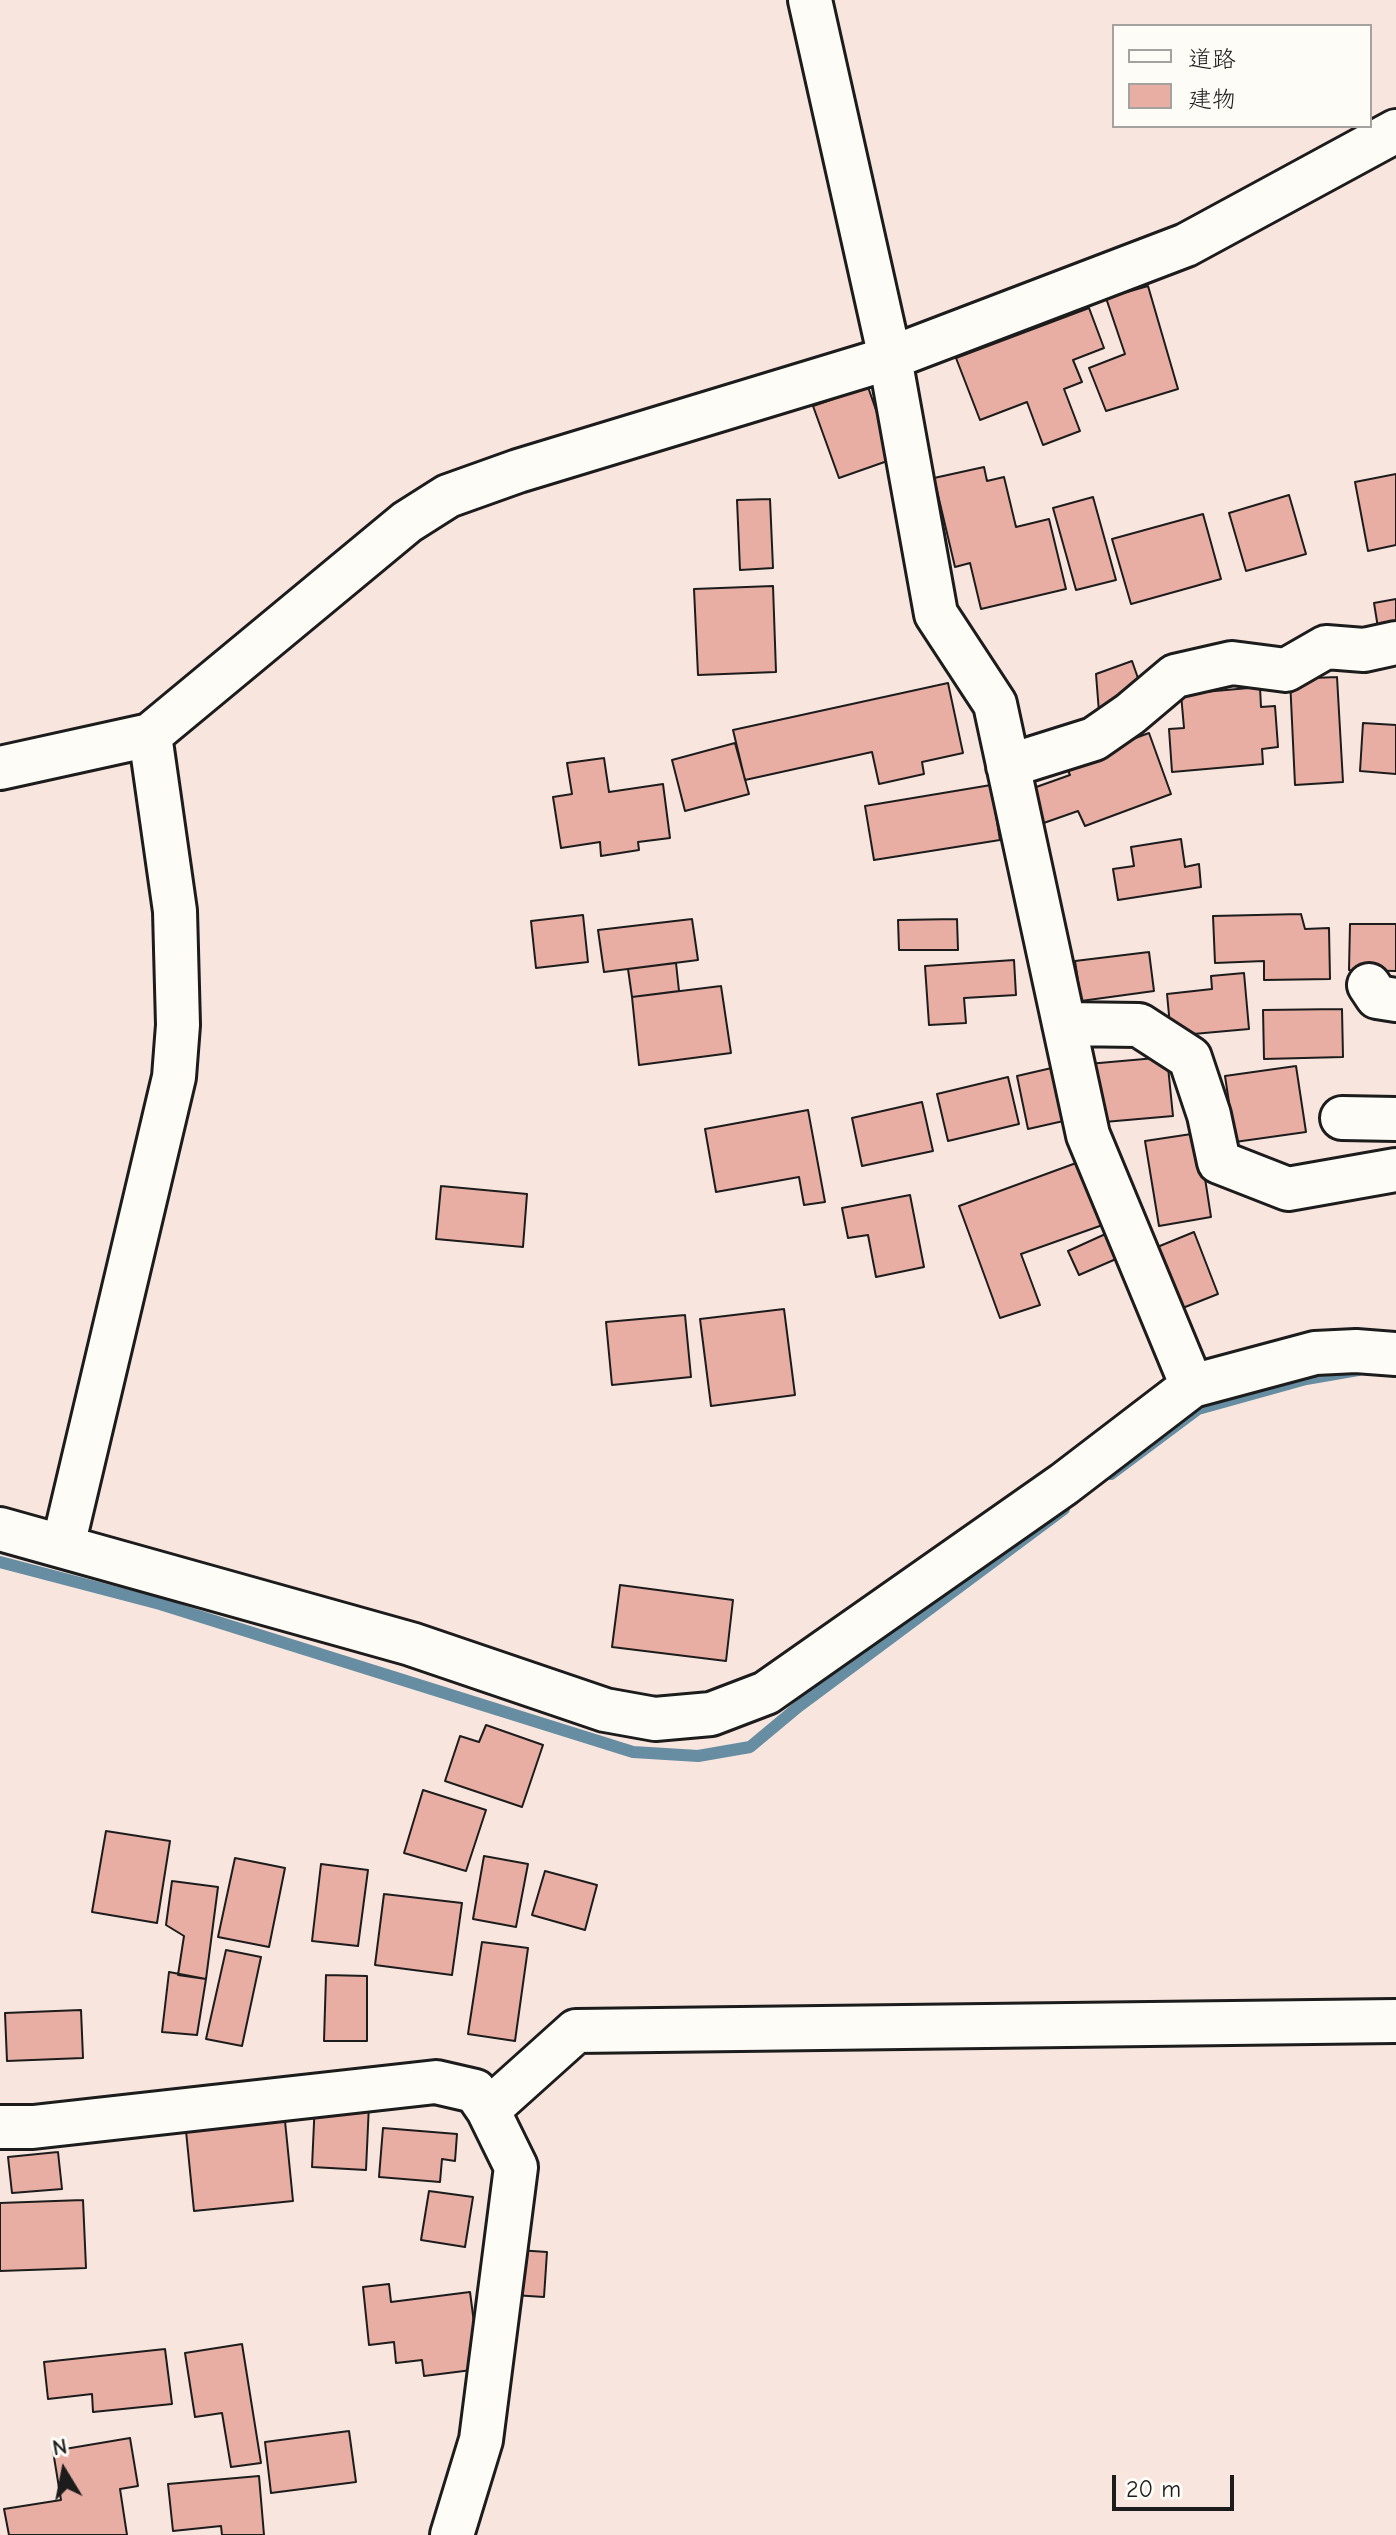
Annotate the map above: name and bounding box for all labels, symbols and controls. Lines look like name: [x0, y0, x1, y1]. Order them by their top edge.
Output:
legend: [1112, 24, 1372, 128]
text: 道路: [1188, 45, 1236, 73]
text: 建物: [1188, 85, 1236, 113]
north arrow: [24, 2431, 104, 2511]
text: N: [50, 2433, 69, 2461]
scale bar: [1116, 2459, 1238, 2509]
text: 20 m: [1126, 2475, 1181, 2503]

